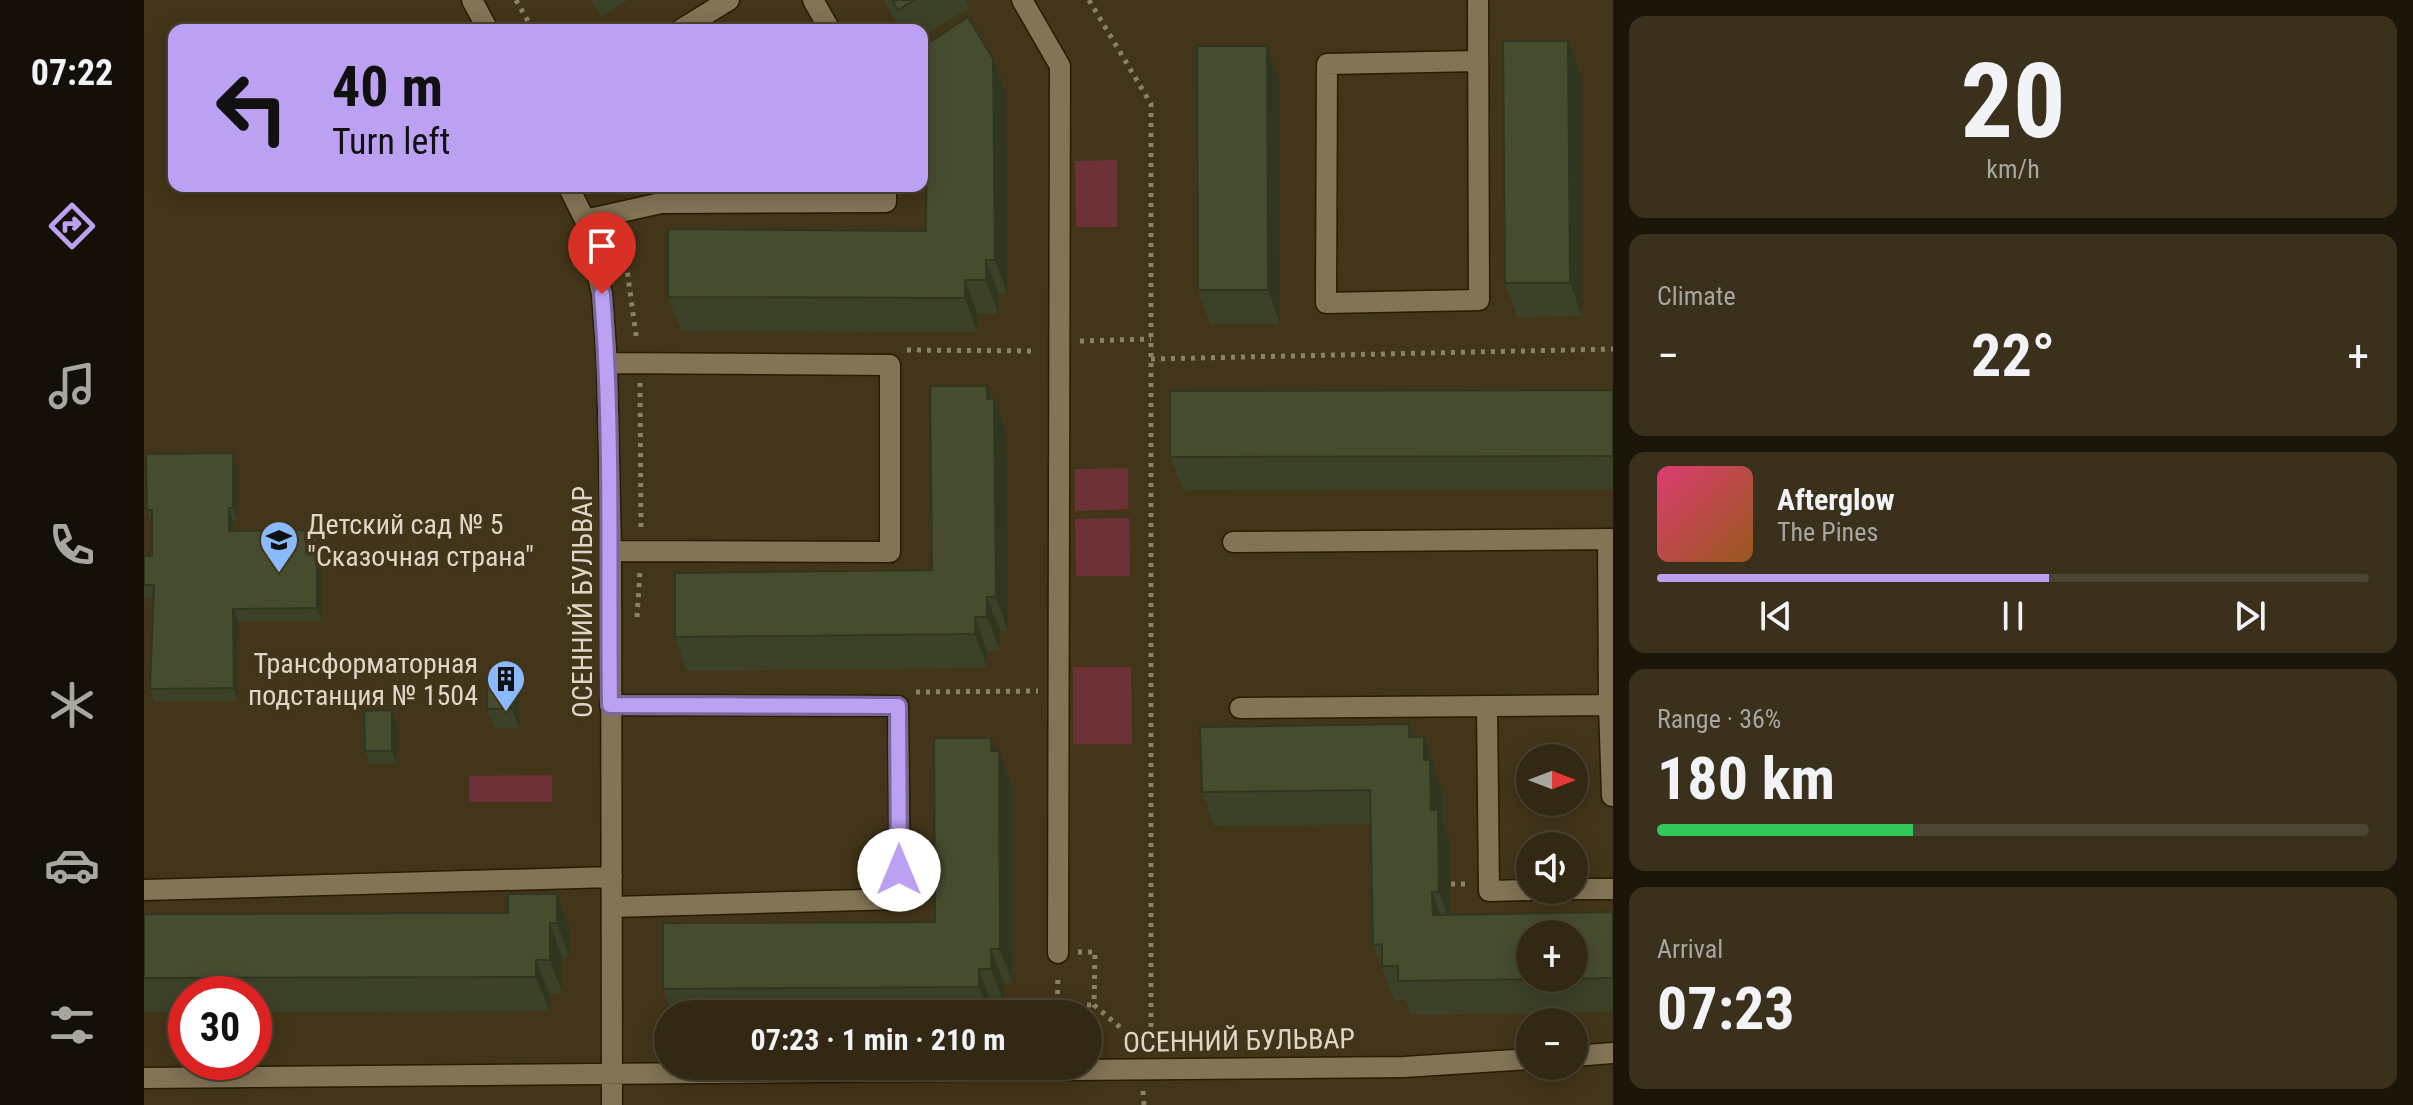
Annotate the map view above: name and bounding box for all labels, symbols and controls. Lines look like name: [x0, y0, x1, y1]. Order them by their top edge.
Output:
text: 20: [1960, 41, 2066, 162]
text: 07:22: [31, 52, 113, 94]
text: 40 m: [332, 54, 443, 120]
icon: left: [200, 56, 304, 160]
text: Turn left: [332, 121, 450, 163]
text: km/h: [1986, 154, 2040, 184]
icon: directions: [44, 198, 100, 254]
pin: [568, 212, 636, 294]
icon: arrive: [580, 224, 624, 268]
text: Climate: [1657, 281, 1736, 311]
text: 22°: [1971, 320, 2055, 391]
text: −: [1657, 330, 1679, 382]
text: +: [2347, 330, 2369, 382]
icon: music: [44, 358, 100, 414]
text: Afterglow: [1777, 482, 1895, 517]
street label: ОСЕННИЙ БУЛЬВАР: [566, 486, 599, 718]
place label: Детский сад № 5 "Сказочная страна": [307, 508, 534, 573]
icon: phone: [44, 517, 100, 573]
text: The Pines: [1777, 517, 1878, 547]
school or university icon: Детский сад № 5 "Сказочная страна": [258, 519, 300, 574]
icon: previous: [1754, 594, 1798, 638]
icon: pause: [1991, 594, 2035, 638]
icon: next: [2228, 594, 2272, 638]
place label: Трансформаторная подстанция № 1504: [248, 647, 478, 712]
building icon: Трансформаторная подстанция № 1504: [485, 658, 527, 713]
icon: climate: [44, 677, 100, 733]
text: Range · 36%: [1657, 704, 1781, 734]
text: 180 km: [1657, 743, 1835, 814]
north arrow: [1516, 744, 1588, 816]
map controls: [1516, 744, 1588, 1080]
position arrow: [857, 828, 941, 912]
button: sound: [1516, 832, 1588, 904]
icon: car: [44, 837, 100, 893]
button: +: [1516, 920, 1588, 992]
text: Arrival: [1657, 934, 1723, 964]
text: 07:23: [1657, 973, 1795, 1044]
speed limit sign: 30: [168, 976, 272, 1080]
icon: filters: [44, 997, 100, 1053]
button: −: [1516, 1008, 1588, 1080]
text: 07:23 · 1 min · 210 m: [751, 1022, 1005, 1057]
street label: ОСЕННИЙ БУЛЬВАР: [1123, 1022, 1355, 1059]

